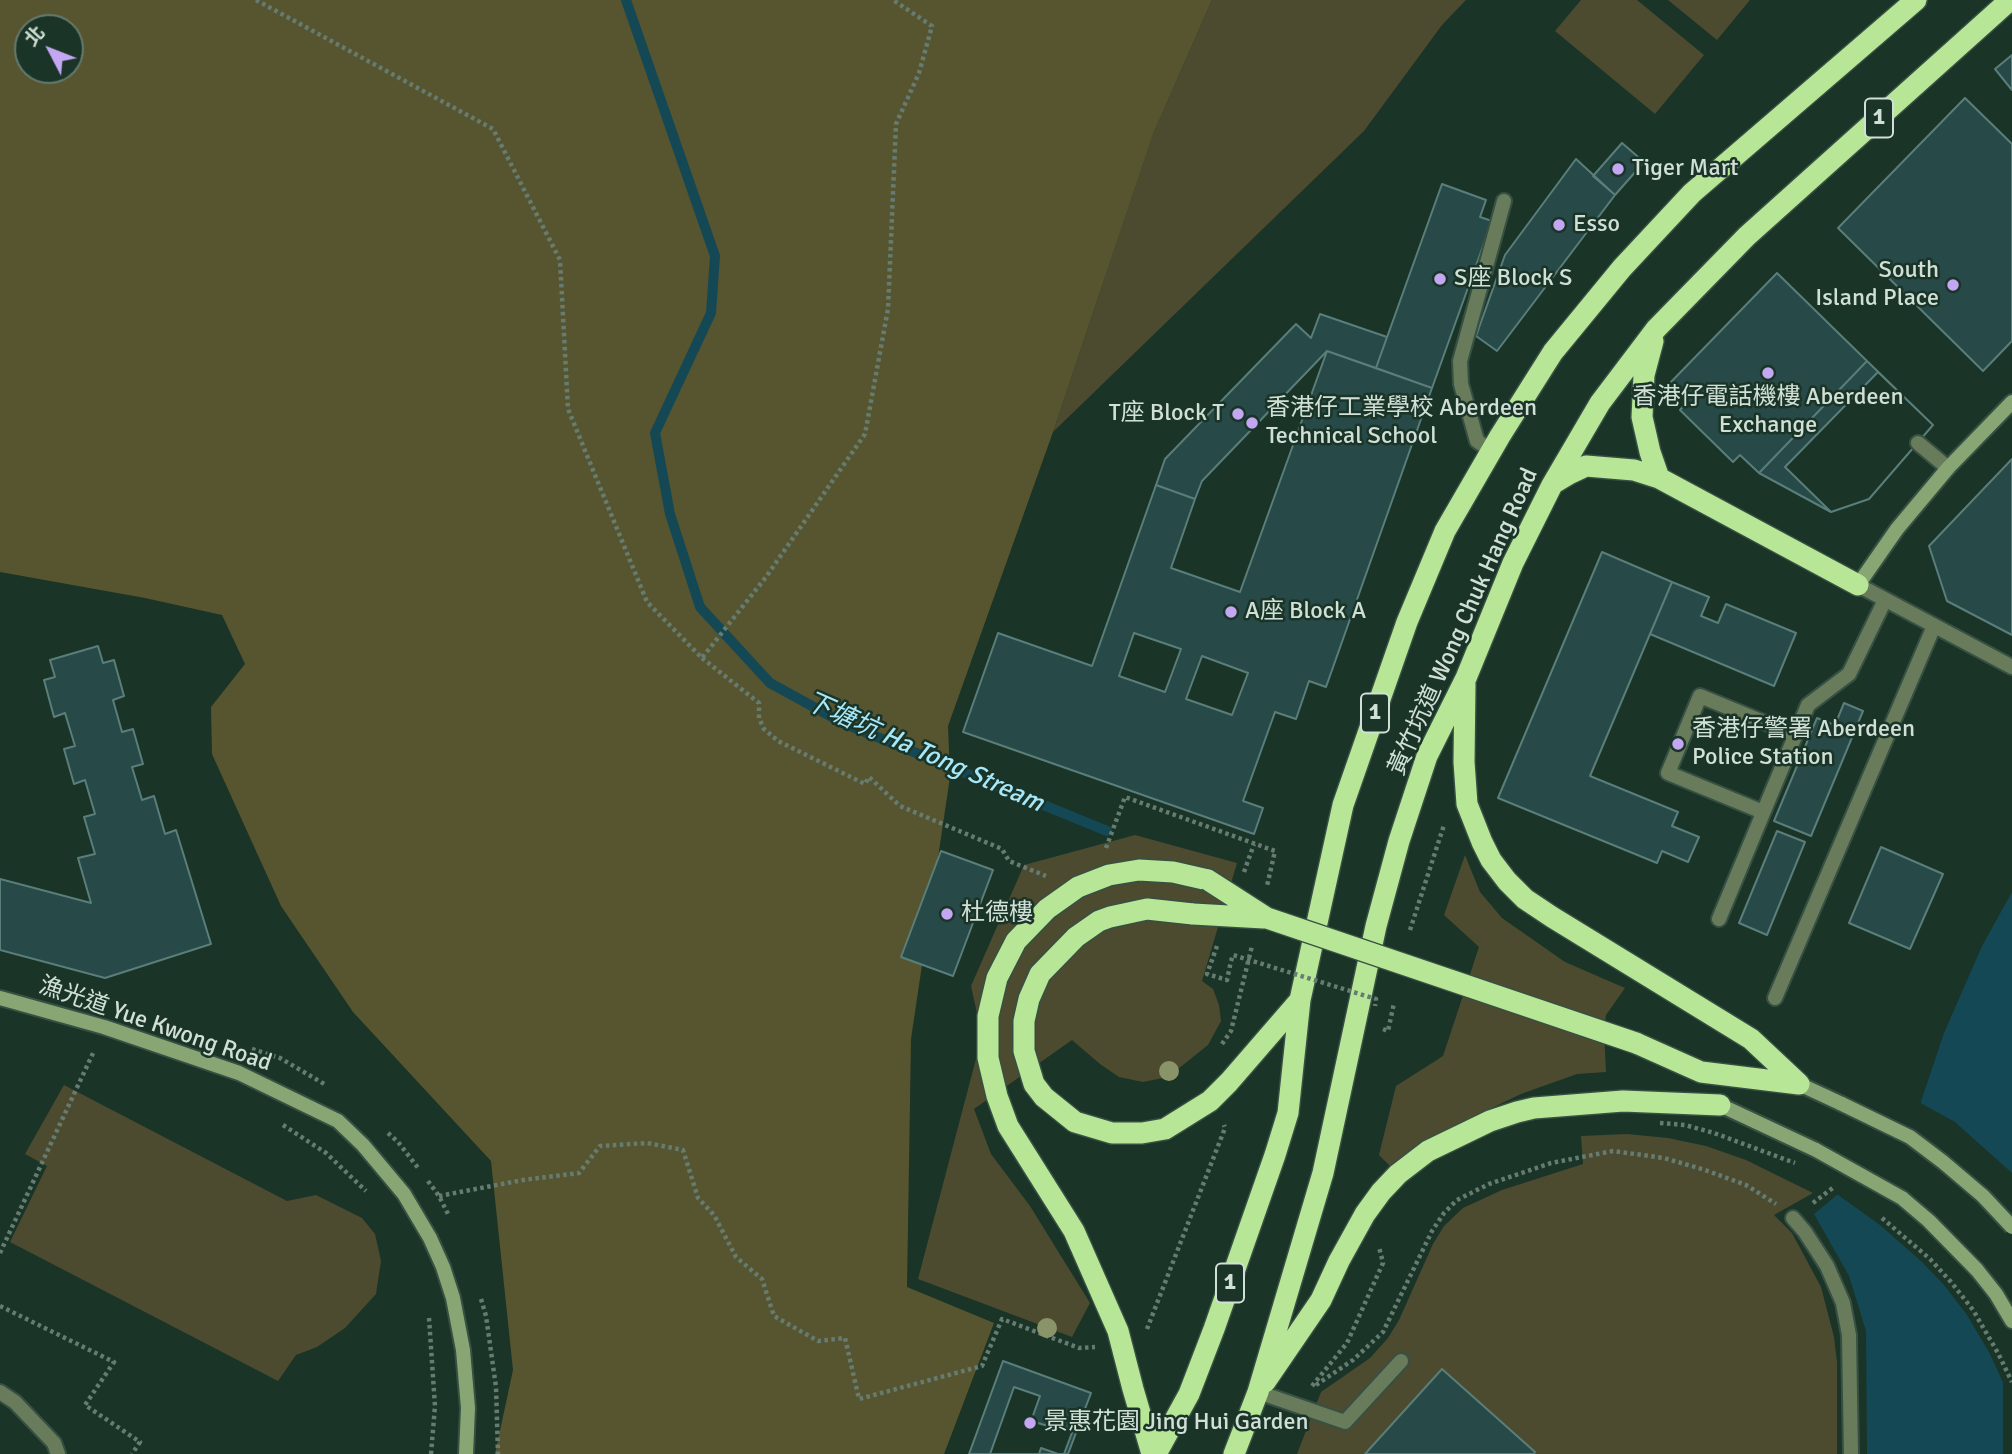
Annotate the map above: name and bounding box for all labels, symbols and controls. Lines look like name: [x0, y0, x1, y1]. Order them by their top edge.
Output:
north arrow: [14, 14, 84, 84]
text: 北: [20, 21, 50, 51]
road number: 1: [1865, 99, 1893, 138]
place label: Tiger Mart: [1632, 155, 1738, 183]
marker: Tiger Mart: [1610, 161, 1626, 177]
place label: Esso: [1573, 211, 1620, 239]
marker: Esso: [1551, 217, 1567, 233]
place label: South Island Place: [1815, 257, 1939, 313]
place label: S座 Block S: [1454, 265, 1572, 293]
marker: S座 Block S: [1432, 271, 1448, 287]
marker: South Island Place: [1945, 277, 1961, 293]
marker: 香港仔電話機樓 Aberdeen Exchange: [1760, 365, 1776, 381]
place label: 香港仔電話機樓 Aberdeen Exchange: [1632, 384, 1904, 440]
place label: 香港仔工業學校 Aberdeen Technical School: [1266, 395, 1537, 451]
place label: T座 Block T: [1109, 400, 1224, 428]
marker: T座 Block T: [1230, 406, 1246, 422]
marker: 香港仔工業學校 Aberdeen Technical School: [1244, 415, 1260, 431]
street label: 黃竹坑道 Wong Chuk Hang Road: [1383, 464, 1545, 780]
place label: A座 Block A: [1245, 598, 1366, 626]
marker: A座 Block A: [1223, 604, 1239, 620]
water label: 下塘坑 Ha Tong Stream: [800, 686, 1048, 820]
road number: 1: [1361, 694, 1389, 733]
place label: 香港仔警署 Aberdeen Police Station: [1692, 716, 1915, 772]
marker: 香港仔警署 Aberdeen Police Station: [1670, 736, 1686, 752]
place label: 杜德樓: [961, 900, 1033, 928]
marker: 杜德樓: [939, 906, 955, 922]
street label: 漁光道 Yue Kwong Road: [35, 972, 275, 1078]
road number: 1: [1216, 1264, 1244, 1302]
place label: 景惠花園 Jing Hui Garden: [1044, 1409, 1309, 1437]
marker: 景惠花園 Jing Hui Garden: [1022, 1415, 1038, 1431]

